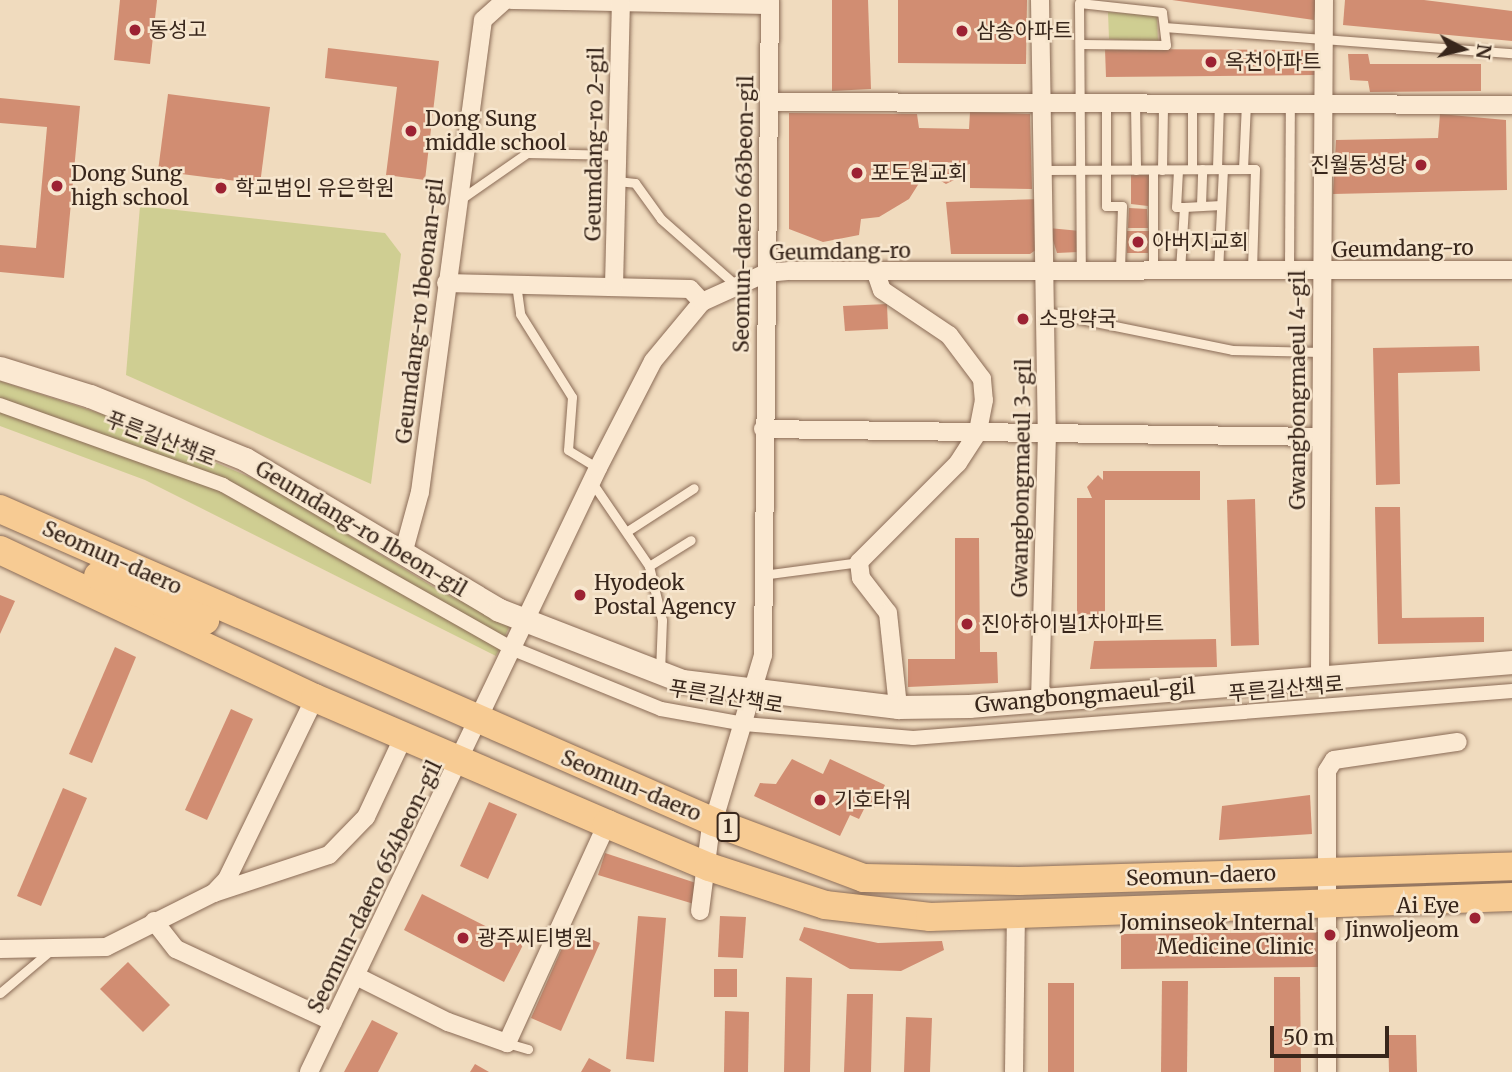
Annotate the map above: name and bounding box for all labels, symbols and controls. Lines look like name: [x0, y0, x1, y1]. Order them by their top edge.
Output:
north arrow: [1428, 14, 1498, 84]
place label: 동성고: [149, 17, 207, 43]
place label: 삼송아파트: [976, 18, 1073, 44]
marker: 동성고: [127, 22, 143, 38]
marker: 삼송아파트: [954, 23, 970, 39]
text: N: [1471, 43, 1497, 60]
street label: Geumdang-ro 2-gil: [581, 47, 609, 241]
place label: 옥천아파트: [1225, 49, 1322, 75]
marker: 옥천아파트: [1203, 54, 1219, 70]
street label: Seomun-daero 663beon-gil: [729, 75, 759, 353]
place label: Dong Sung middle school: [425, 106, 566, 156]
marker: Dong Sung middle school: [403, 123, 419, 139]
place label: 진월동성당: [1310, 152, 1407, 178]
marker: 진월동성당: [1413, 157, 1429, 173]
place label: 포도원교회: [871, 160, 968, 186]
place label: Dong Sung high school: [71, 161, 189, 211]
marker: 포도원교회: [849, 165, 865, 181]
place label: 학교법인 유은학원: [235, 175, 395, 201]
street label: Geumdang-ro 1beonan-gil: [391, 177, 449, 445]
marker: Dong Sung high school: [49, 178, 65, 194]
marker: 학교법인 유은학원: [213, 180, 229, 196]
place label: 아버지교회: [1152, 229, 1249, 255]
marker: 아버지교회: [1130, 234, 1146, 250]
street label: Geumdang-ro: [1332, 235, 1474, 263]
street label: Geumdang-ro: [769, 238, 911, 266]
street label: Gwangbongmaeul 4-gil: [1285, 270, 1311, 510]
place label: 소망약국: [1039, 306, 1116, 332]
marker: 소망약국: [1013, 309, 1033, 329]
street label: Gwangbongmaeul 3-gil: [1007, 358, 1037, 598]
street label: 푸른길산책로: [102, 406, 220, 472]
street label: Geumdang-ro 1beon-gil: [251, 456, 471, 602]
street label: Seomun-daero: [38, 516, 186, 600]
place label: Hyodeok Postal Agency: [594, 570, 736, 620]
marker: Hyodeok Postal Agency: [572, 587, 588, 603]
place label: 진아하이빌1차아파트: [981, 611, 1164, 637]
marker: 진아하이빌1차아파트: [959, 616, 975, 632]
street label: 푸른길산책로: [1227, 671, 1345, 707]
street label: Gwangbongmaeul-gil: [974, 674, 1196, 718]
street label: 푸른길산책로: [667, 675, 785, 719]
street label: Seomun-daero: [557, 745, 705, 827]
street label: Seomun-daero 654beon-gil: [303, 756, 447, 1018]
place label: 기호타워: [834, 787, 911, 813]
marker: 기호타워: [812, 792, 828, 808]
road number: 1: [716, 812, 740, 842]
street label: Seomun-daero: [1126, 861, 1276, 891]
place label: Ai Eye Jinwoljeom: [1345, 893, 1459, 943]
marker: Ai Eye Jinwoljeom: [1465, 908, 1485, 928]
place label: Jominseok Internal Medicine Clinic: [1120, 910, 1314, 960]
place label: 광주씨티병원: [477, 925, 593, 951]
marker: Jominseok Internal Medicine Clinic: [1320, 925, 1340, 945]
marker: 광주씨티병원: [455, 930, 471, 946]
scale bar: [1274, 1012, 1393, 1056]
text: 50 m: [1283, 1024, 1334, 1051]

